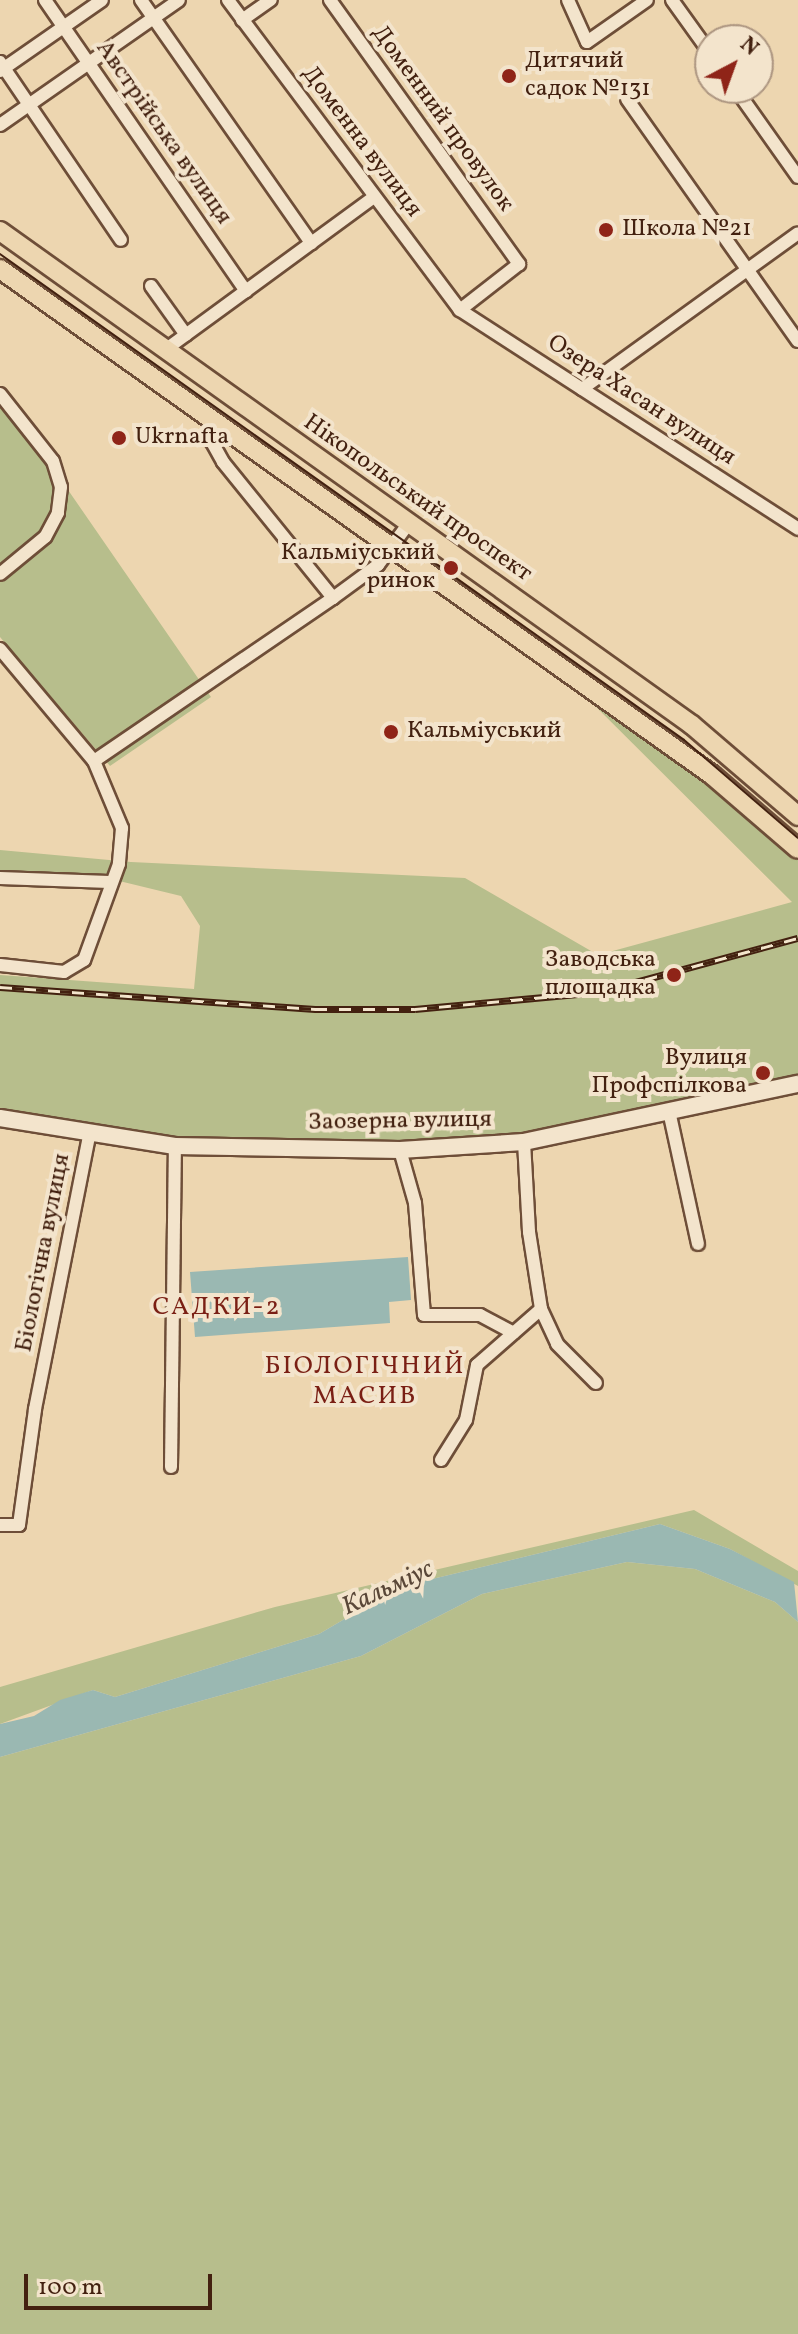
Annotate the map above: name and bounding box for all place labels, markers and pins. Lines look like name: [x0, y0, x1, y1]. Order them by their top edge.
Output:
place label: Дитячий садок №131: [525, 48, 651, 104]
marker: Дитячий садок №131: [500, 67, 518, 85]
place label: Школа №21: [622, 216, 752, 244]
marker: Школа №21: [597, 221, 615, 239]
place label: Ukrnafta: [135, 424, 229, 452]
marker: Ukrnafta: [110, 429, 128, 447]
place label: Кальміуський ринок: [281, 540, 435, 596]
marker: Кальміуський ринок: [442, 559, 460, 577]
place label: Кальміуський: [407, 718, 561, 746]
marker: Кальміуський: [382, 723, 400, 741]
place label: Заводська площадка: [545, 947, 656, 1003]
marker: Заводська площадка: [663, 964, 685, 986]
place label: Вулиця Профспілкова: [592, 1045, 747, 1101]
marker: Вулиця Профспілкова: [754, 1064, 772, 1082]

